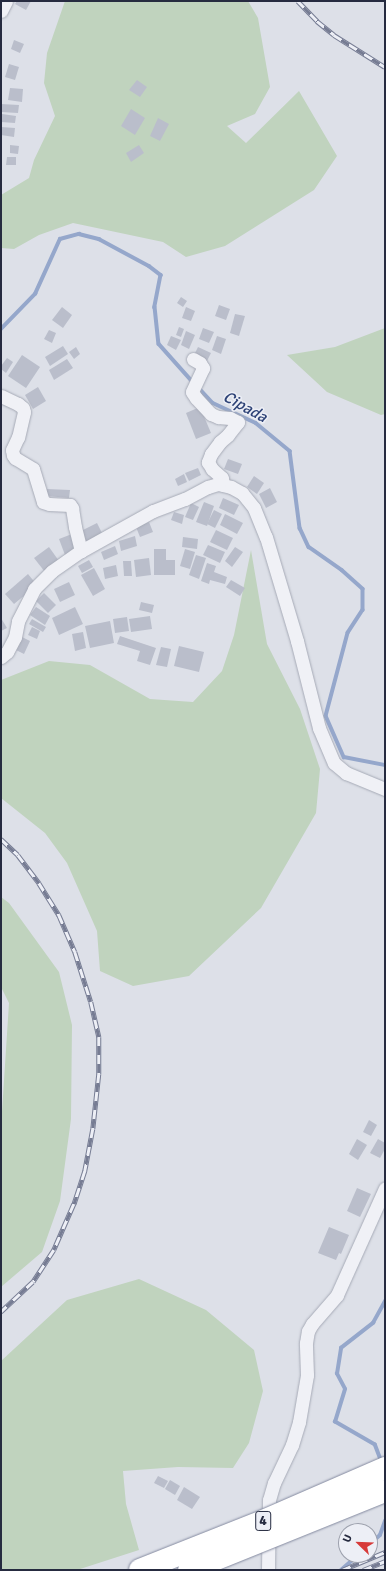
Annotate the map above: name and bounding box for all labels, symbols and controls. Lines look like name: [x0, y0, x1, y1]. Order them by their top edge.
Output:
water label: Cipada: [220, 387, 270, 427]
road number: 4: [255, 1509, 271, 1533]
north arrow: [338, 1523, 378, 1563]
text: U: [340, 1533, 355, 1544]

